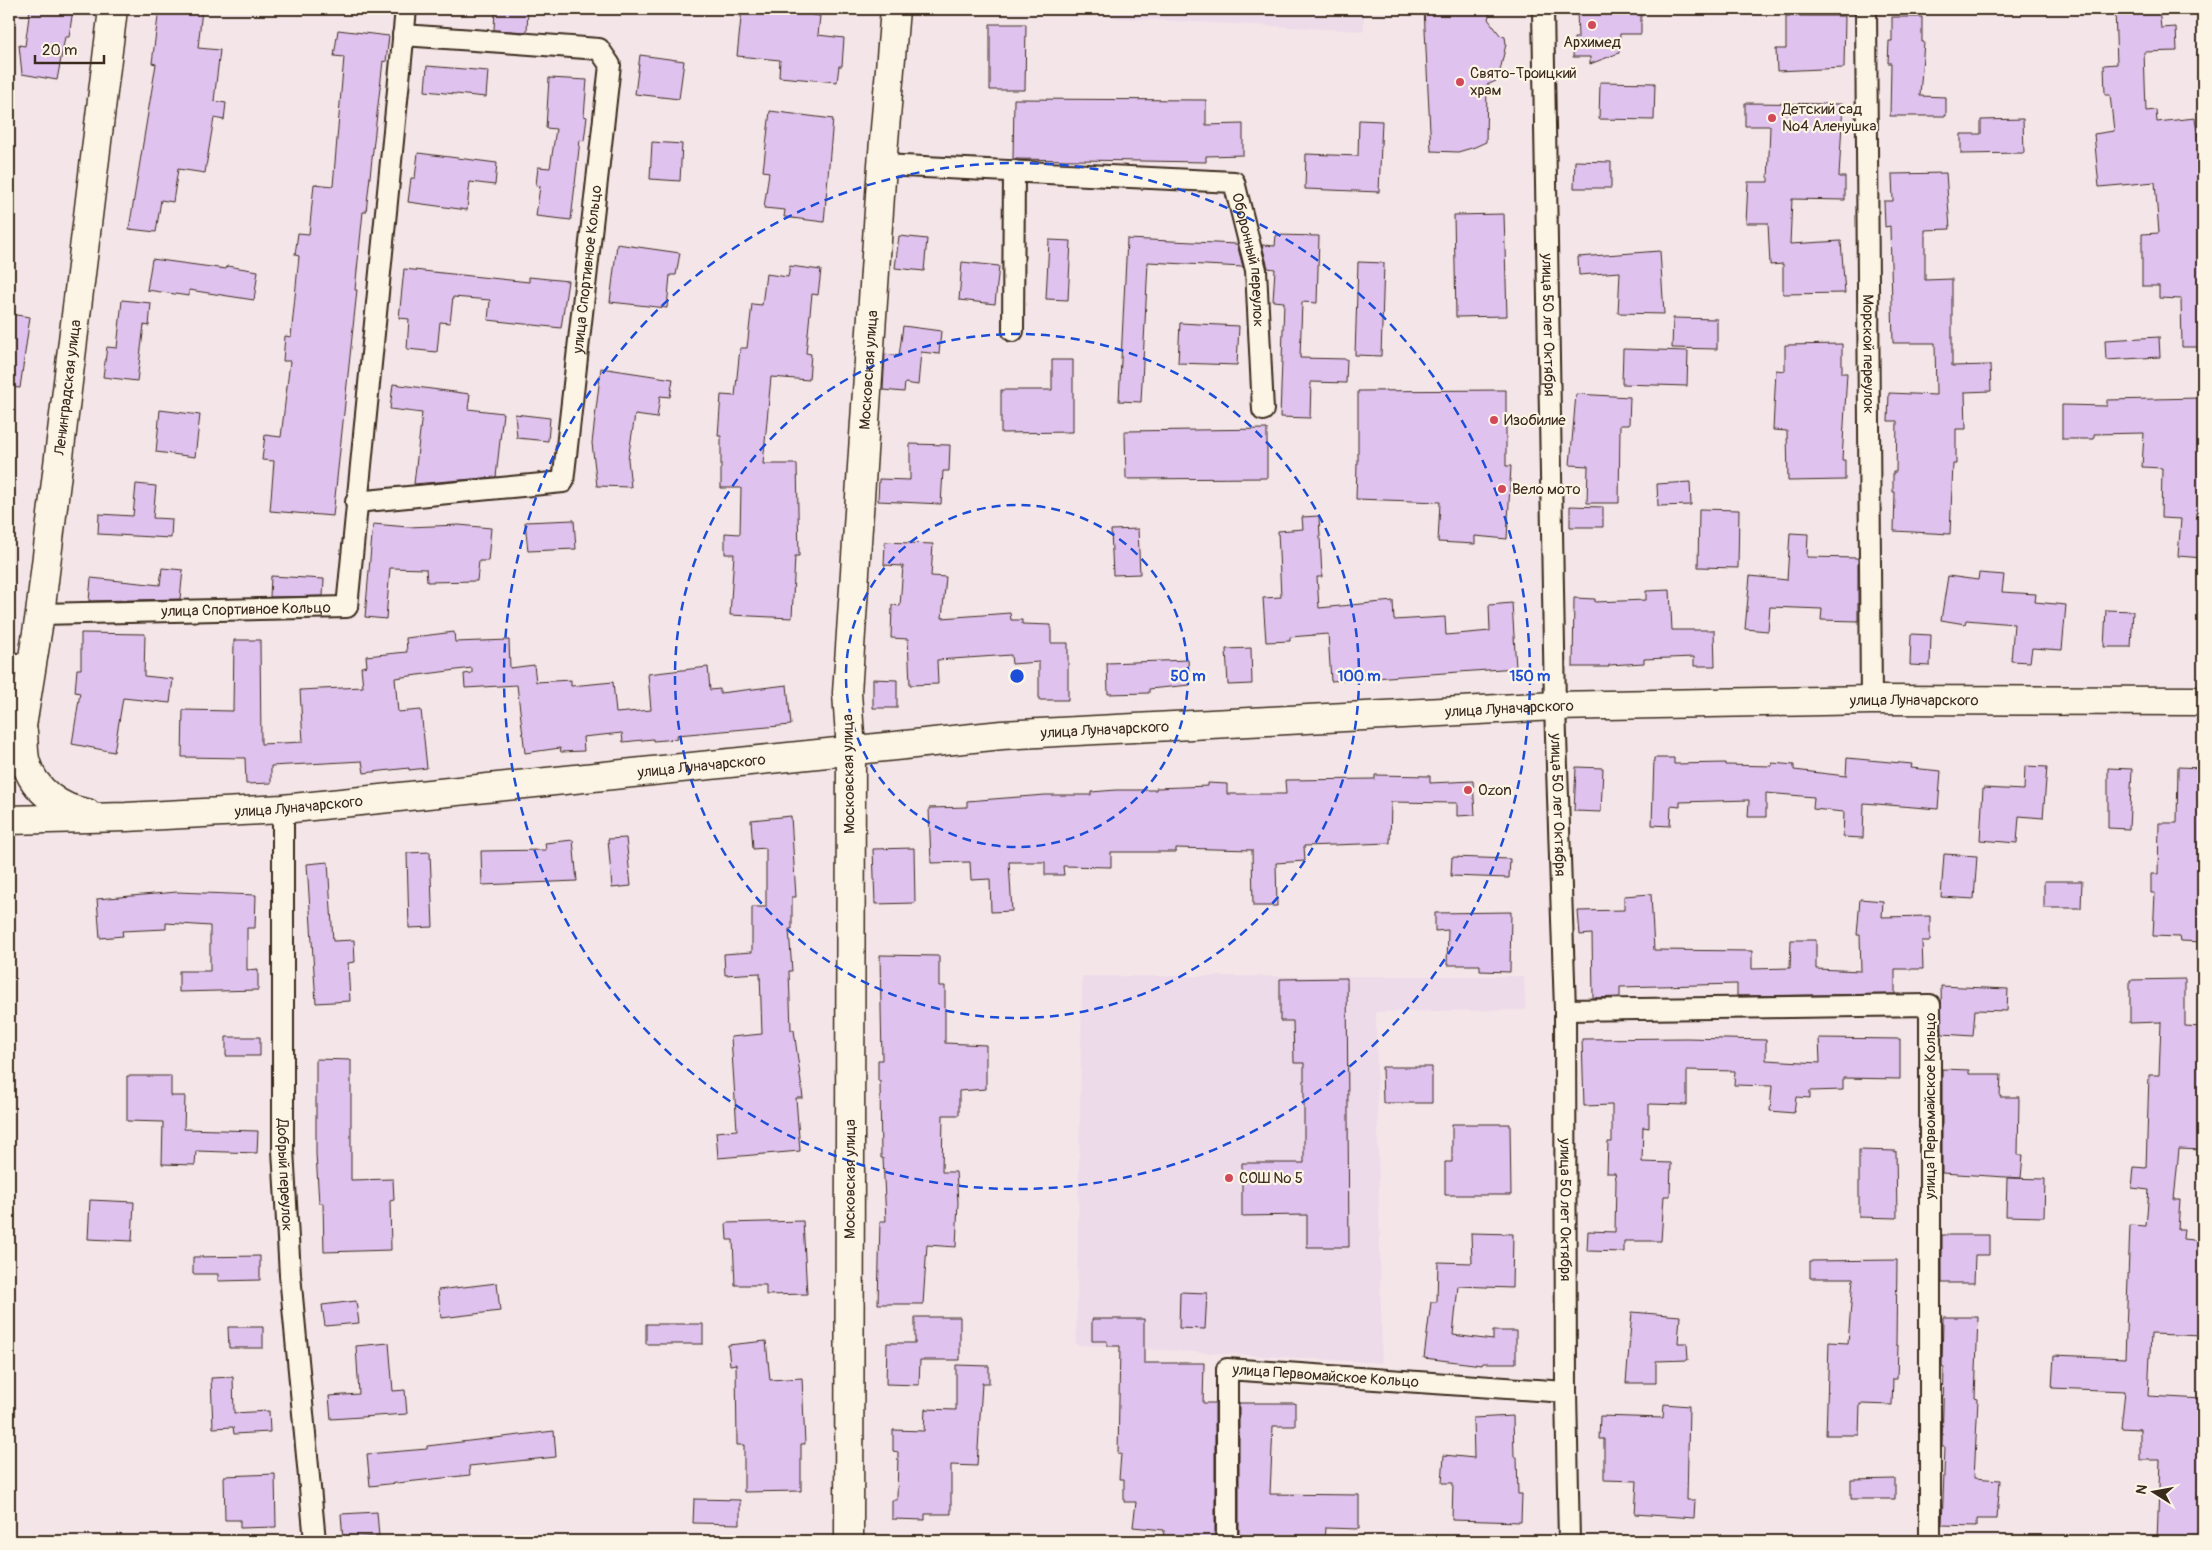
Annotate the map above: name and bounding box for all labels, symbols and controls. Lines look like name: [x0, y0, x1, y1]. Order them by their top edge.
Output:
marker: Архимед: [1586, 19, 1598, 31]
scale bar: [35, 32, 104, 64]
place label: Архимед: [1563, 33, 1621, 52]
text: 20 m: [42, 41, 77, 60]
place label: Свято-Троицкий храм: [1470, 64, 1577, 100]
marker: Свято-Троицкий храм: [1454, 76, 1466, 88]
place label: Детский сад №4 Аленушка: [1781, 100, 1876, 136]
marker: Детский сад №4 Аленушка: [1766, 112, 1778, 124]
street label: улица Спортивное Кольцо: [568, 184, 606, 356]
street label: Оборонный переулок: [1228, 191, 1268, 328]
street label: улица 50 лет Октября: [1538, 252, 1559, 397]
street label: Морской переулок: [1859, 294, 1878, 414]
street label: Московская улица: [855, 309, 882, 430]
street label: Ленинградская улица: [50, 318, 85, 457]
place label: Изобилие: [1504, 411, 1566, 430]
marker: Изобилие: [1488, 414, 1500, 426]
place label: Вело мото: [1512, 480, 1581, 499]
marker: Вело мото: [1496, 483, 1508, 495]
street label: улица Спортивное Кольцо: [160, 598, 331, 621]
centre of rings: [1008, 667, 1026, 685]
text: 50 m: [1171, 667, 1205, 686]
text: 100 m: [1338, 667, 1380, 686]
text: 150 m: [1510, 667, 1550, 686]
street label: улица Луначарского: [1849, 690, 1979, 710]
street label: улица Луначарского: [1443, 696, 1574, 721]
street label: Московская улица: [838, 714, 860, 834]
street label: улица Луначарского: [1039, 717, 1170, 743]
street label: улица 50 лет Октября: [1546, 732, 1570, 877]
street label: улица Луначарского: [636, 750, 767, 782]
place label: Ozon: [1478, 781, 1512, 800]
marker: Ozon: [1462, 784, 1474, 796]
street label: улица Луначарского: [233, 791, 364, 821]
street label: улица Первомайское Кольцо: [1921, 1013, 1940, 1200]
street label: Добрый переулок: [274, 1118, 297, 1232]
street label: Московская улица: [840, 1119, 860, 1239]
street label: улица 50 лет Октября: [1556, 1137, 1575, 1281]
place label: СОШ № 5: [1239, 1169, 1303, 1188]
marker: СОШ № 5: [1223, 1172, 1235, 1184]
street label: улица Первомайское Кольцо: [1231, 1360, 1420, 1392]
north arrow: [2130, 1468, 2180, 1518]
text: N: [2132, 1483, 2151, 1496]

